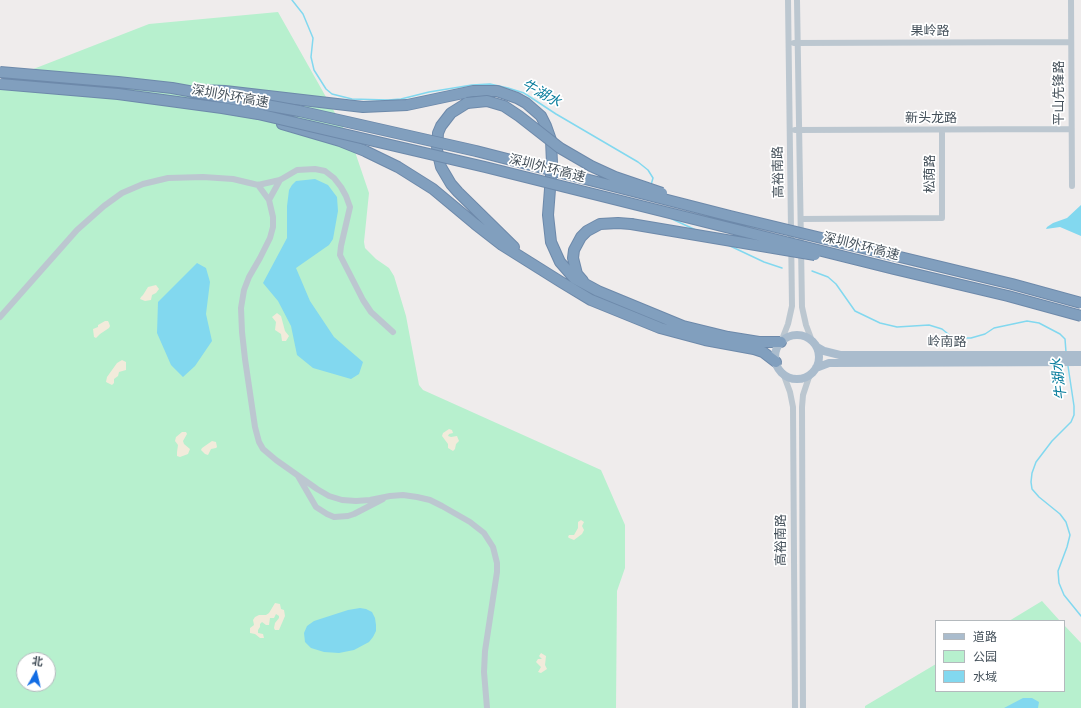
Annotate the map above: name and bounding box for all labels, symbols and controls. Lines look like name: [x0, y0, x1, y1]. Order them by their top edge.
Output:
street label: 果岭路: [911, 24, 949, 40]
street label: 平山先锋路: [1052, 61, 1068, 125]
water label: 牛湖水: [519, 77, 563, 111]
street label: 深圳外环高速: [190, 83, 270, 111]
street label: 新头龙路: [905, 111, 957, 127]
street label: 高裕南路: [771, 146, 787, 198]
street label: 深圳外环高速: [507, 152, 587, 186]
street label: 松荫路: [923, 155, 939, 193]
street label: 深圳外环高速: [821, 230, 901, 264]
street label: 岭南路: [928, 335, 966, 351]
water label: 牛湖水: [1049, 357, 1071, 401]
street label: 高裕南路: [774, 514, 790, 566]
legend: [935, 620, 1065, 692]
text: 道路: [973, 628, 997, 645]
text: 公园: [973, 648, 997, 665]
north arrow: [16, 652, 56, 692]
text: 北: [31, 652, 44, 670]
text: 水域: [973, 668, 997, 685]

